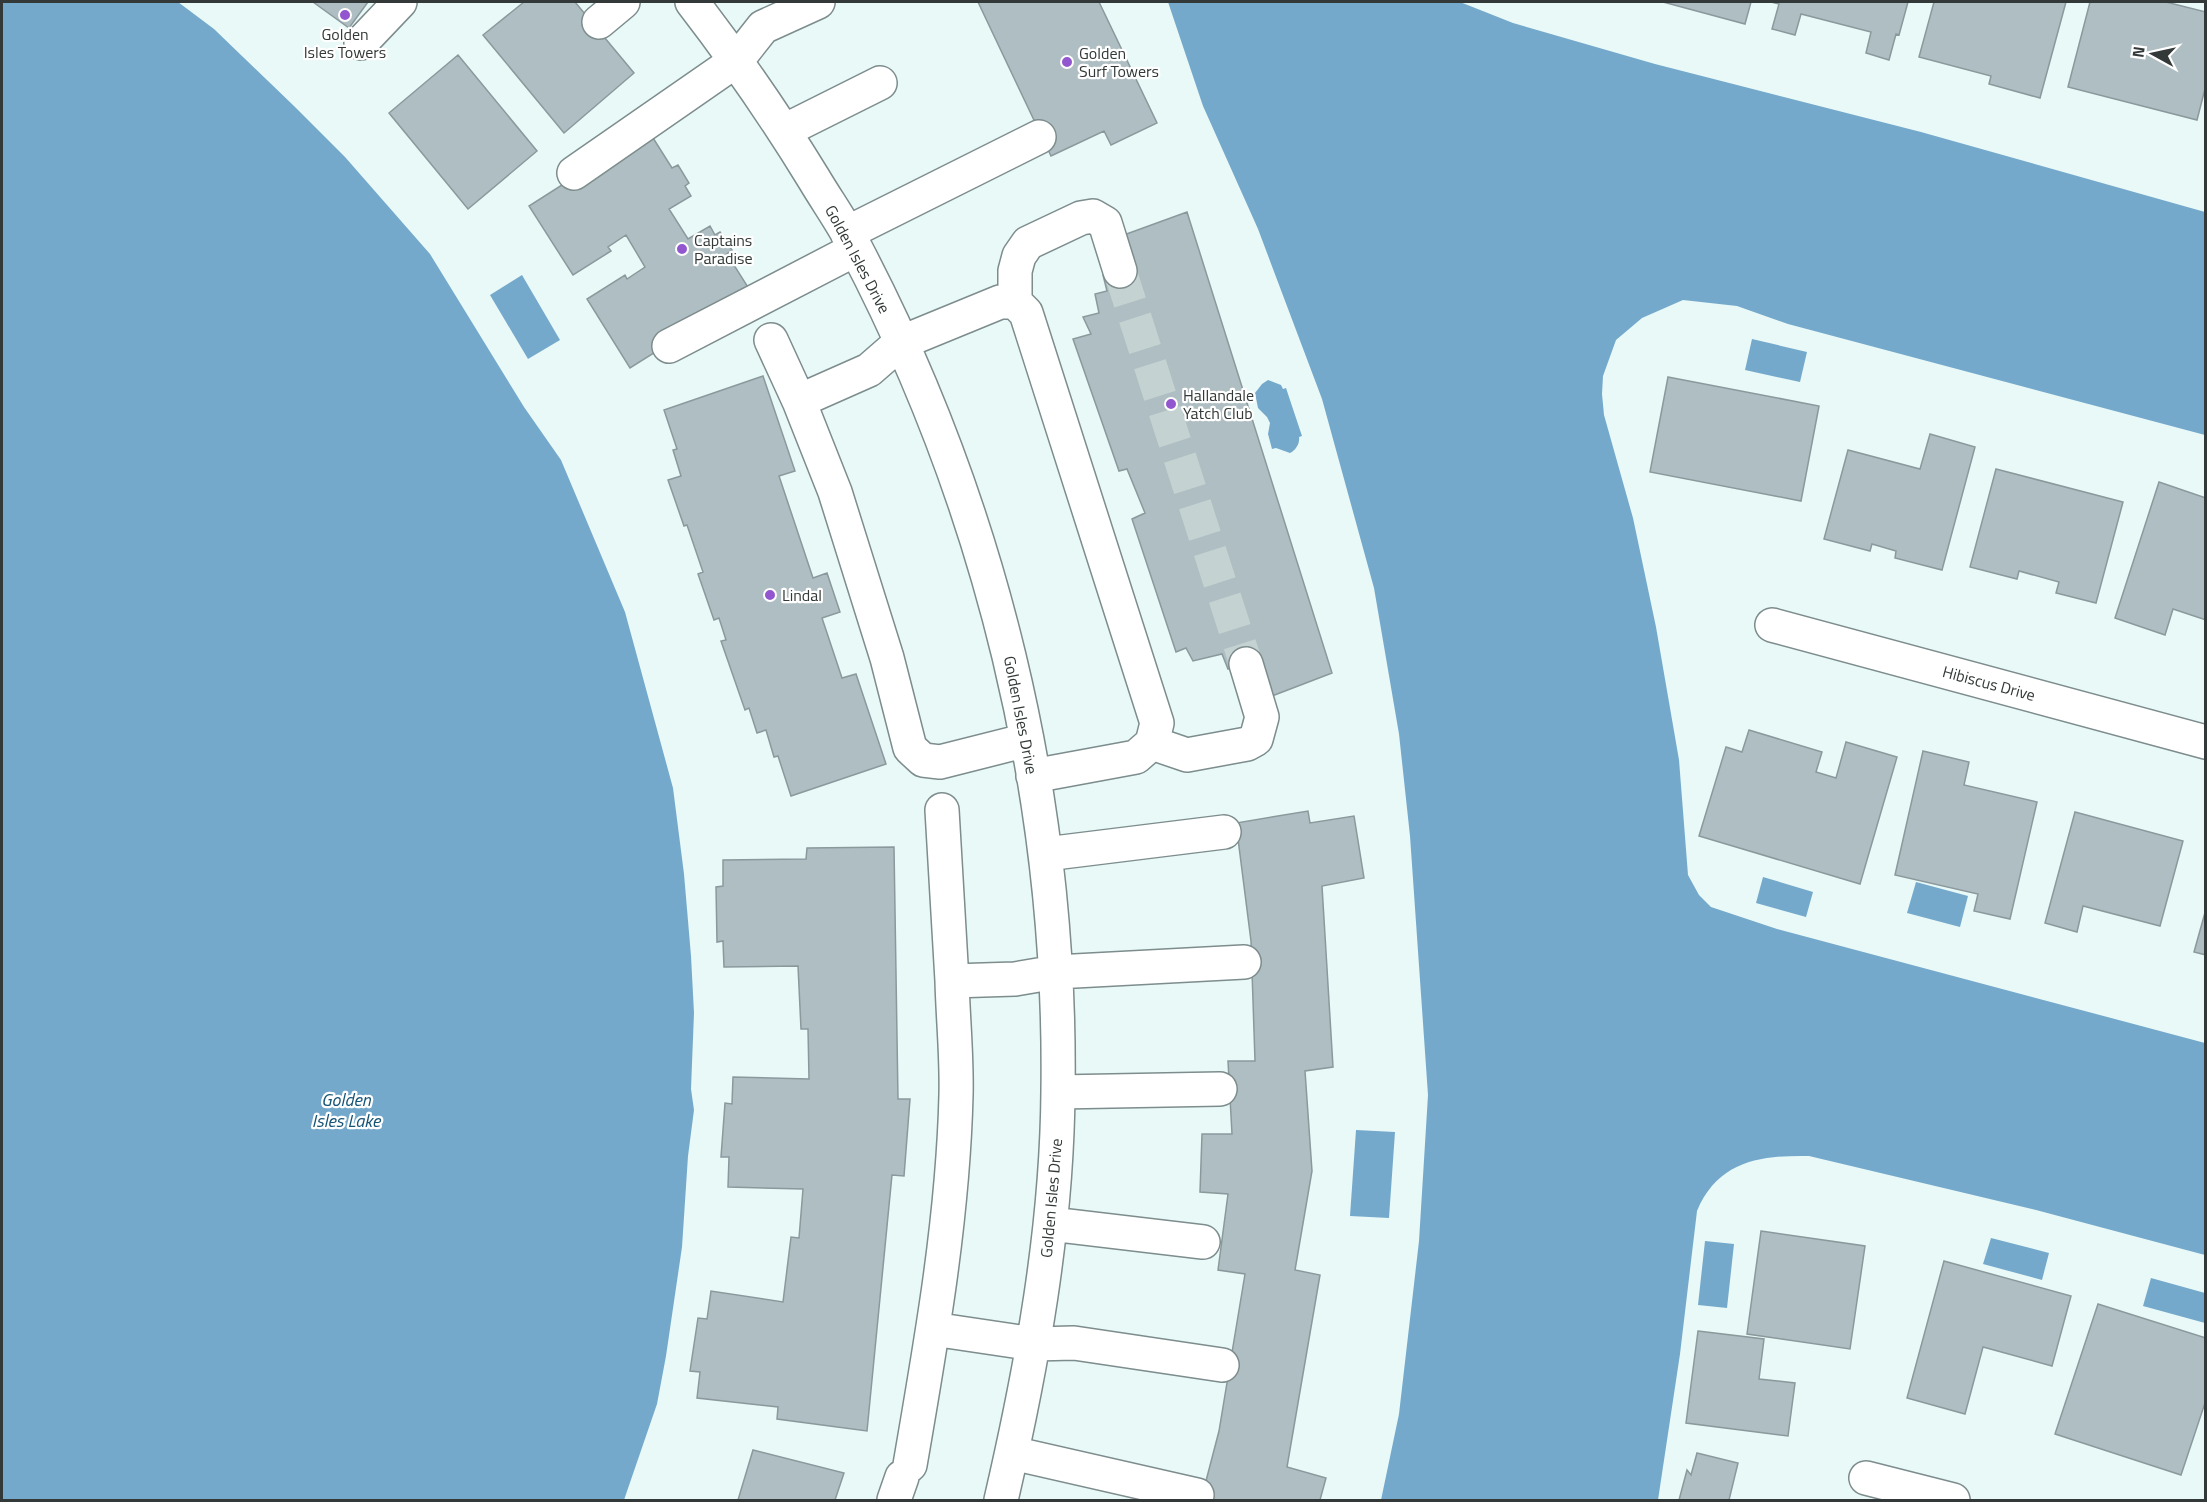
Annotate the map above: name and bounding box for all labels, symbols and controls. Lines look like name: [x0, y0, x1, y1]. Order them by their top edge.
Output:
marker: Golden Isles Towers: [338, 8, 352, 22]
place label: Golden Isles Towers: [304, 22, 386, 64]
north arrow: [2123, 24, 2183, 84]
place label: Golden Surf Towers: [1079, 41, 1159, 83]
text: N: [2125, 45, 2151, 59]
marker: Golden Surf Towers: [1060, 55, 1074, 69]
street label: Golden Isles Drive: [819, 200, 897, 318]
place label: Captains Paradise: [694, 228, 752, 270]
marker: Captains Paradise: [675, 242, 689, 256]
place label: Hallandale Yatch Club: [1183, 383, 1254, 425]
marker: Hallandale Yatch Club: [1164, 397, 1178, 411]
place label: Lindal: [782, 583, 822, 607]
marker: Lindal: [763, 588, 777, 602]
street label: Golden Isles Drive: [998, 654, 1044, 776]
street label: Hibiscus Drive: [1940, 659, 2038, 707]
water label: Golden Isles Lake: [312, 1086, 382, 1134]
street label: Golden Isles Drive: [1034, 1137, 1068, 1259]

